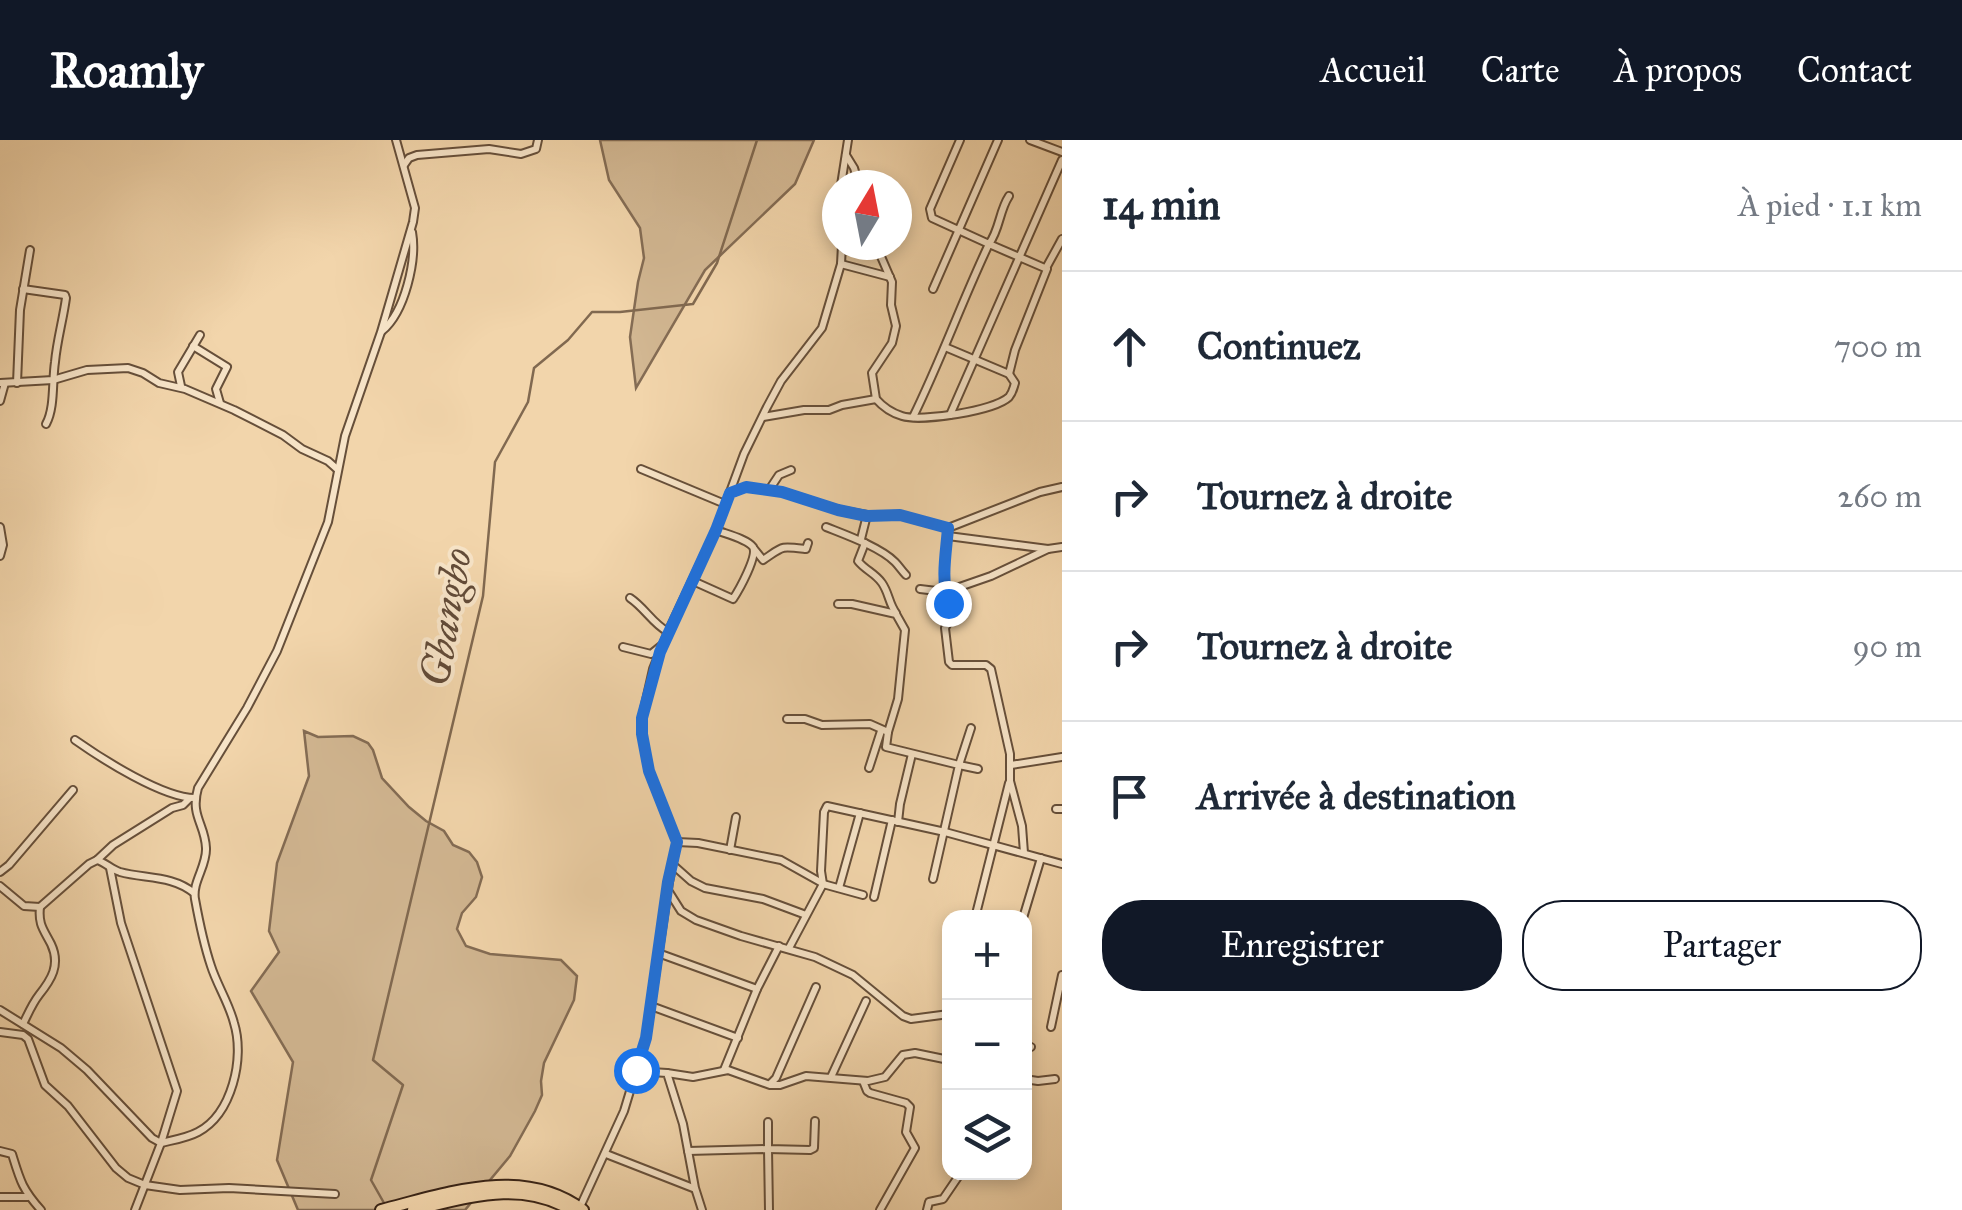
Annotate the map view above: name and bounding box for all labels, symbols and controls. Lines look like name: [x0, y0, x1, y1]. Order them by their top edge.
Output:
text: Roamly: [50, 41, 203, 100]
text: Accueil: [1321, 49, 1426, 92]
text: Carte: [1481, 49, 1560, 92]
text: À propos: [1615, 49, 1742, 92]
text: Contact: [1797, 49, 1912, 92]
north arrow: [822, 170, 912, 260]
text: 14 min: [1102, 179, 1221, 231]
text: À pied · 1.1 km: [1738, 186, 1922, 225]
icon: ahead: [1102, 319, 1157, 374]
text: Continuez: [1197, 323, 1361, 369]
text: 700 m: [1834, 327, 1922, 366]
icon: right: [1102, 469, 1157, 524]
text: Tournez à droite: [1197, 473, 1452, 519]
text: 260 m: [1837, 477, 1922, 516]
water label: Gbangbo: [408, 544, 484, 690]
route end: [926, 581, 972, 627]
icon: right: [1102, 619, 1157, 674]
text: Tournez à droite: [1197, 623, 1452, 669]
text: 90 m: [1852, 627, 1922, 666]
icon: arrive: [1102, 769, 1157, 824]
text: Arrivée à destination: [1197, 773, 1516, 819]
button: Enregistrer: [1102, 900, 1502, 991]
button: Partager: [1522, 900, 1922, 991]
map controls: [942, 910, 1032, 1180]
button: +: [942, 910, 1032, 1000]
button: −: [942, 1000, 1032, 1090]
route start: [614, 1048, 660, 1094]
button: layers: [942, 1090, 1032, 1180]

